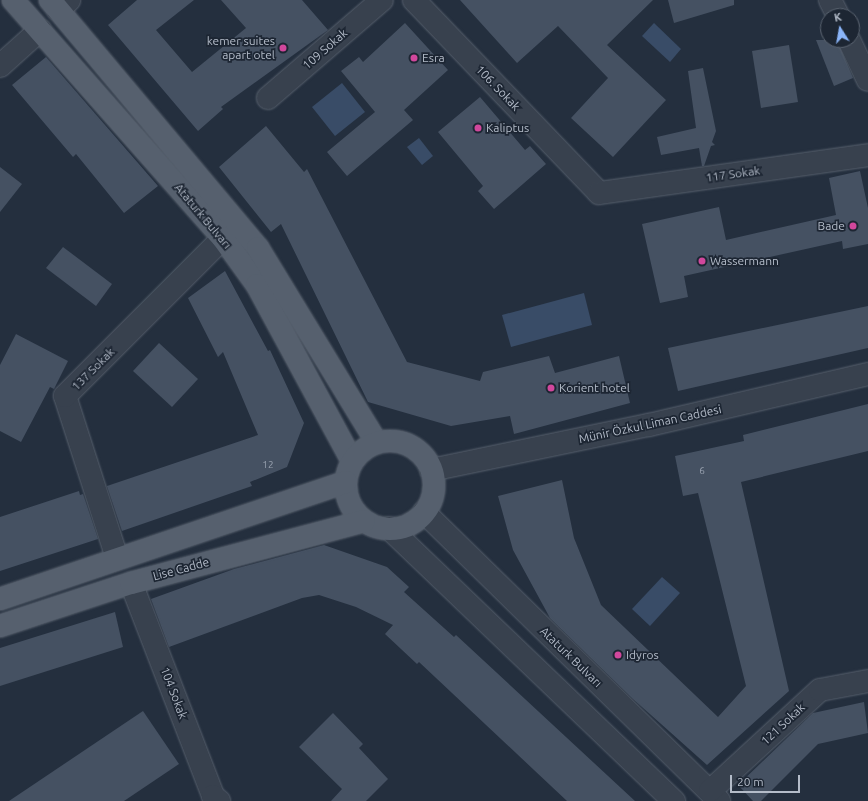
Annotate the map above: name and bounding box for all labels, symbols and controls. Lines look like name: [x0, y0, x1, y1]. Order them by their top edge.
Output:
north arrow: [820, 8, 860, 48]
text: K: [833, 11, 843, 24]
street label: 109 Sokak: [300, 26, 350, 72]
place label: kemer suites apart otel: [207, 34, 275, 62]
marker: kemer suites apart otel: [278, 43, 288, 53]
place label: Esra: [422, 51, 445, 65]
marker: Esra: [409, 53, 419, 63]
street label: 106. Sokak: [473, 62, 523, 114]
place label: Kaliptus: [486, 121, 529, 135]
marker: Kaliptus: [473, 123, 483, 133]
street label: 117 Sokak: [705, 163, 761, 185]
street label: Ataturk Bulvarı: [172, 180, 234, 252]
place label: Bade: [818, 219, 845, 233]
marker: Bade: [848, 221, 858, 231]
place label: Wassermann: [710, 254, 779, 268]
marker: Wassermann: [697, 256, 707, 266]
street label: 137 Sokak: [69, 345, 117, 393]
place label: Korient hotel: [559, 381, 630, 395]
marker: Korient hotel: [546, 383, 556, 393]
street label: Münir Özkul Liman Caddesi: [577, 402, 723, 446]
house number: 12: [262, 459, 274, 471]
house number: 6: [699, 465, 705, 477]
street label: Lise Cadde: [151, 555, 211, 583]
street label: Ataturk Bulvarı: [537, 624, 605, 690]
place label: Idyros: [626, 648, 659, 662]
marker: Idyros: [613, 650, 623, 660]
street label: 104 Sokak: [157, 665, 191, 721]
street label: 121 Sokak: [758, 700, 808, 748]
scale bar: [732, 767, 802, 793]
text: 20 m: [737, 775, 764, 788]

